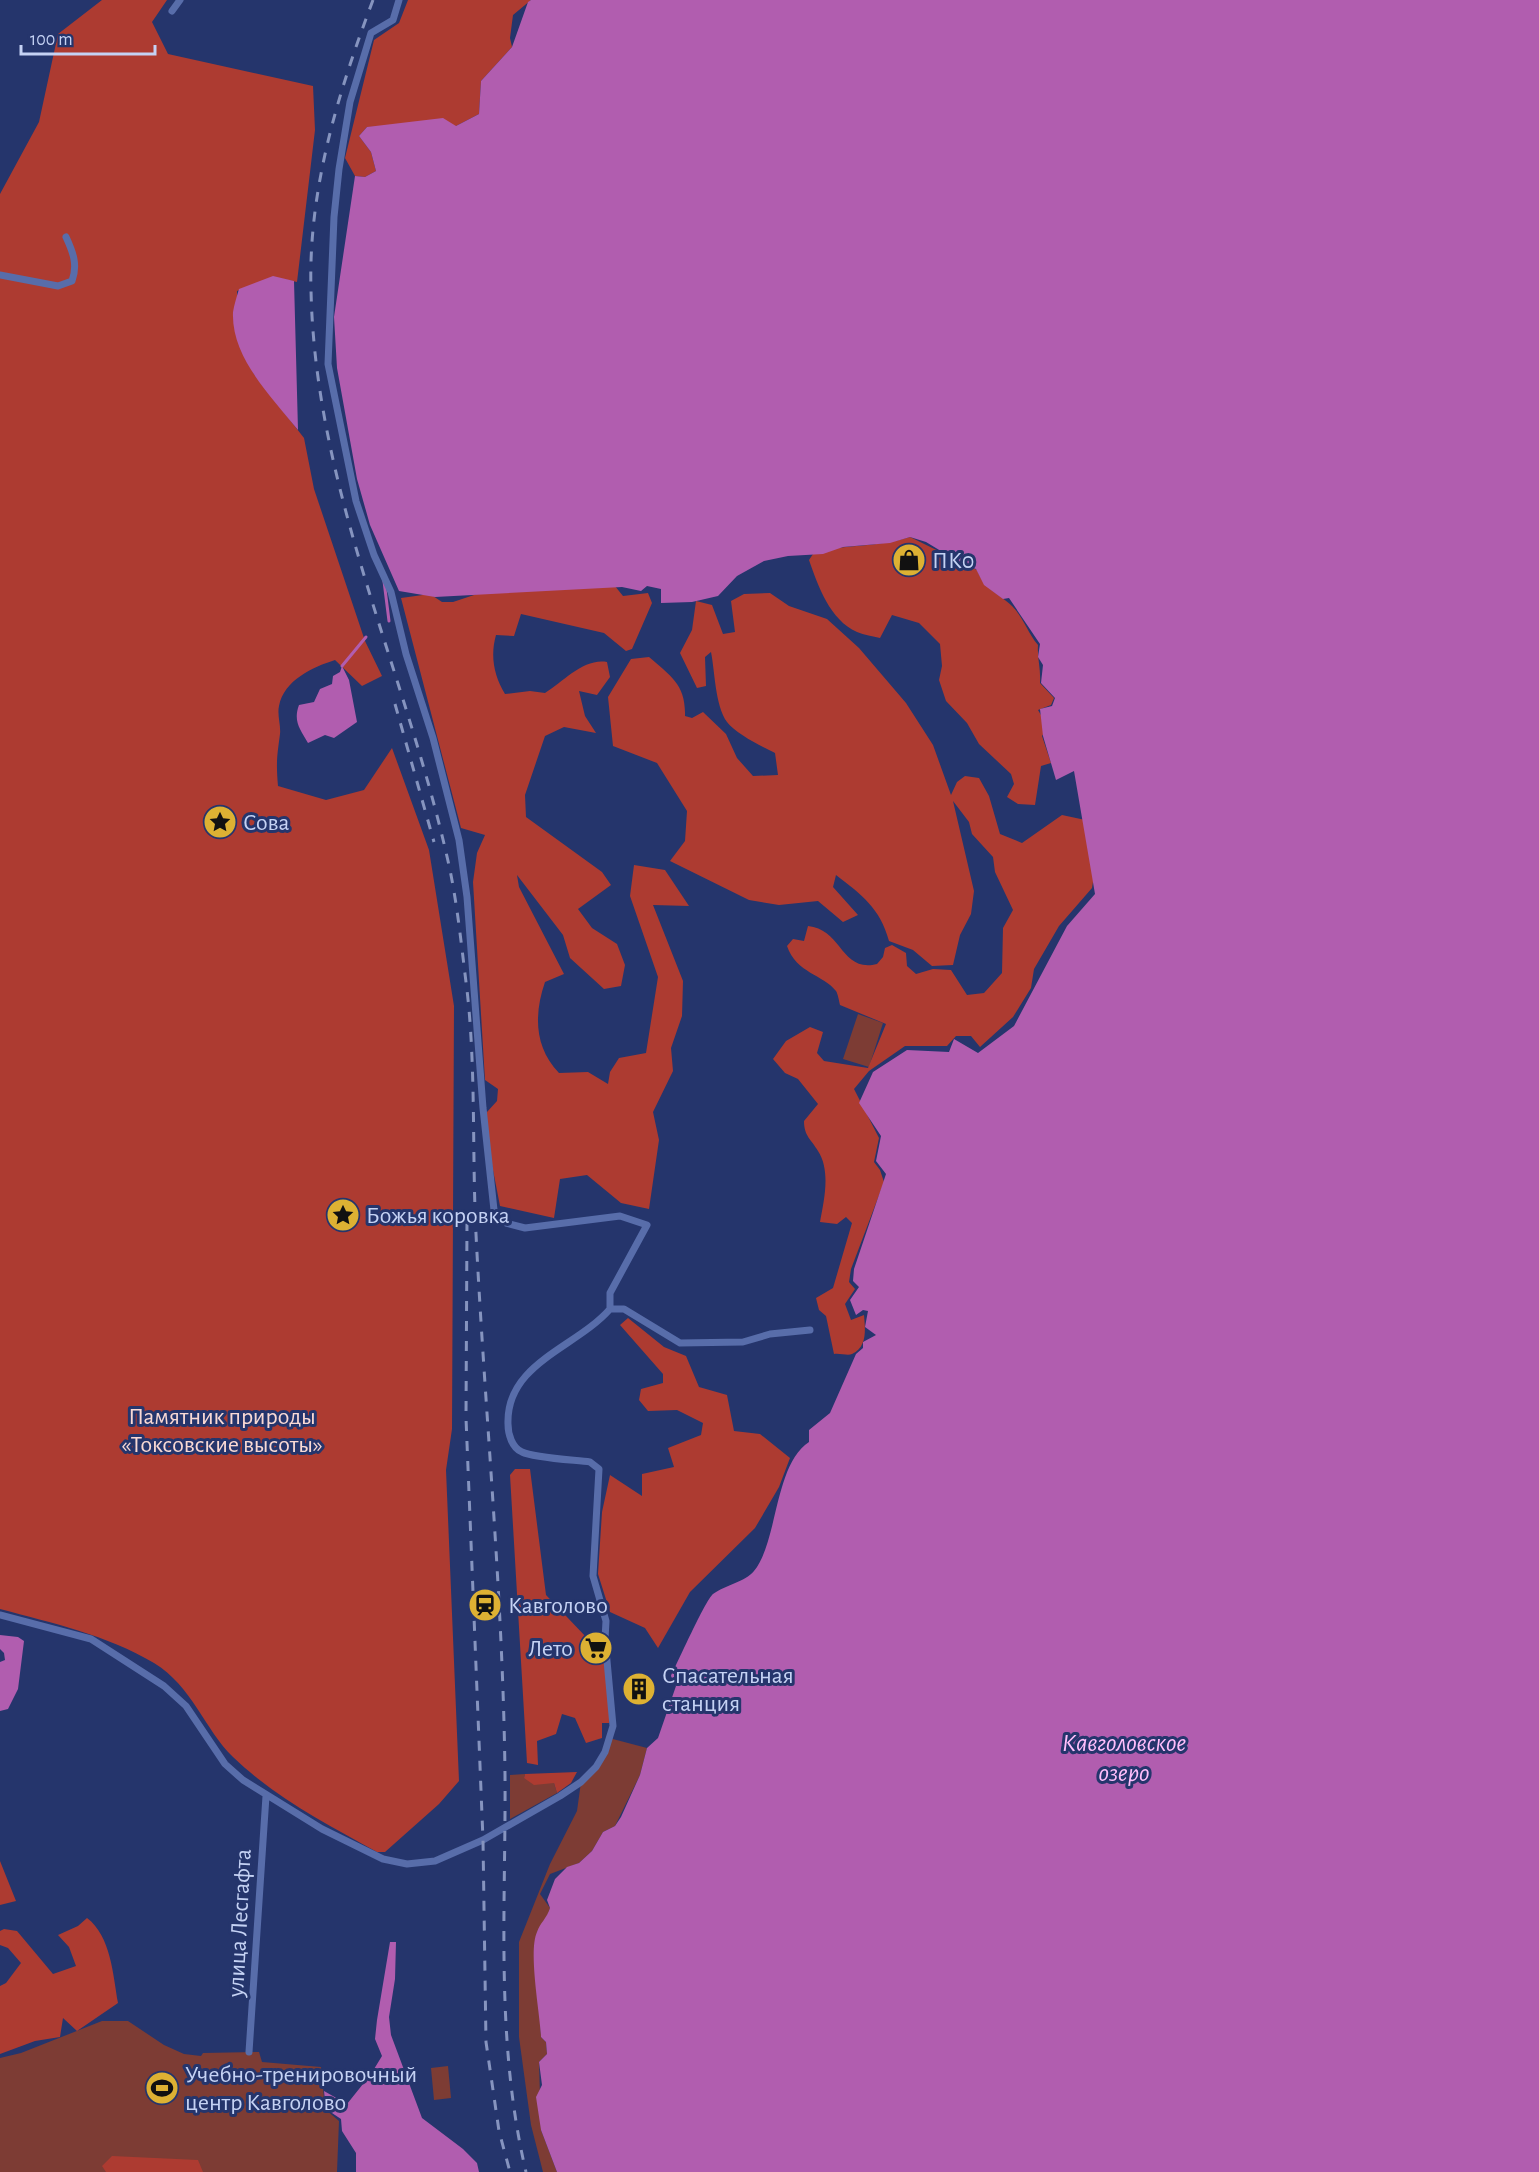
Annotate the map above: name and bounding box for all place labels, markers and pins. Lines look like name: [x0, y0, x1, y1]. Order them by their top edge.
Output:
shop icon: ПК0: [891, 542, 927, 578]
place label: ПК0: [932, 549, 975, 573]
place icon: Сова: [202, 804, 238, 840]
place label: Сова: [243, 811, 290, 835]
place icon: Божья коровка: [325, 1197, 361, 1233]
place label: Божья коровка: [366, 1204, 510, 1228]
station icon: Кавголово: [467, 1587, 503, 1623]
place label: Кавголово: [508, 1594, 608, 1618]
supermarket icon: Лето: [578, 1630, 614, 1666]
place label: Лето: [528, 1637, 573, 1661]
place label: Спасательная станция: [662, 1664, 794, 1716]
building icon: Спасательная станция: [621, 1671, 657, 1707]
place label: Учебно-тренировочный центр Кавголово: [185, 2063, 417, 2115]
sports icon: Учебно-тренировочный центр Кавголово: [144, 2070, 180, 2106]

